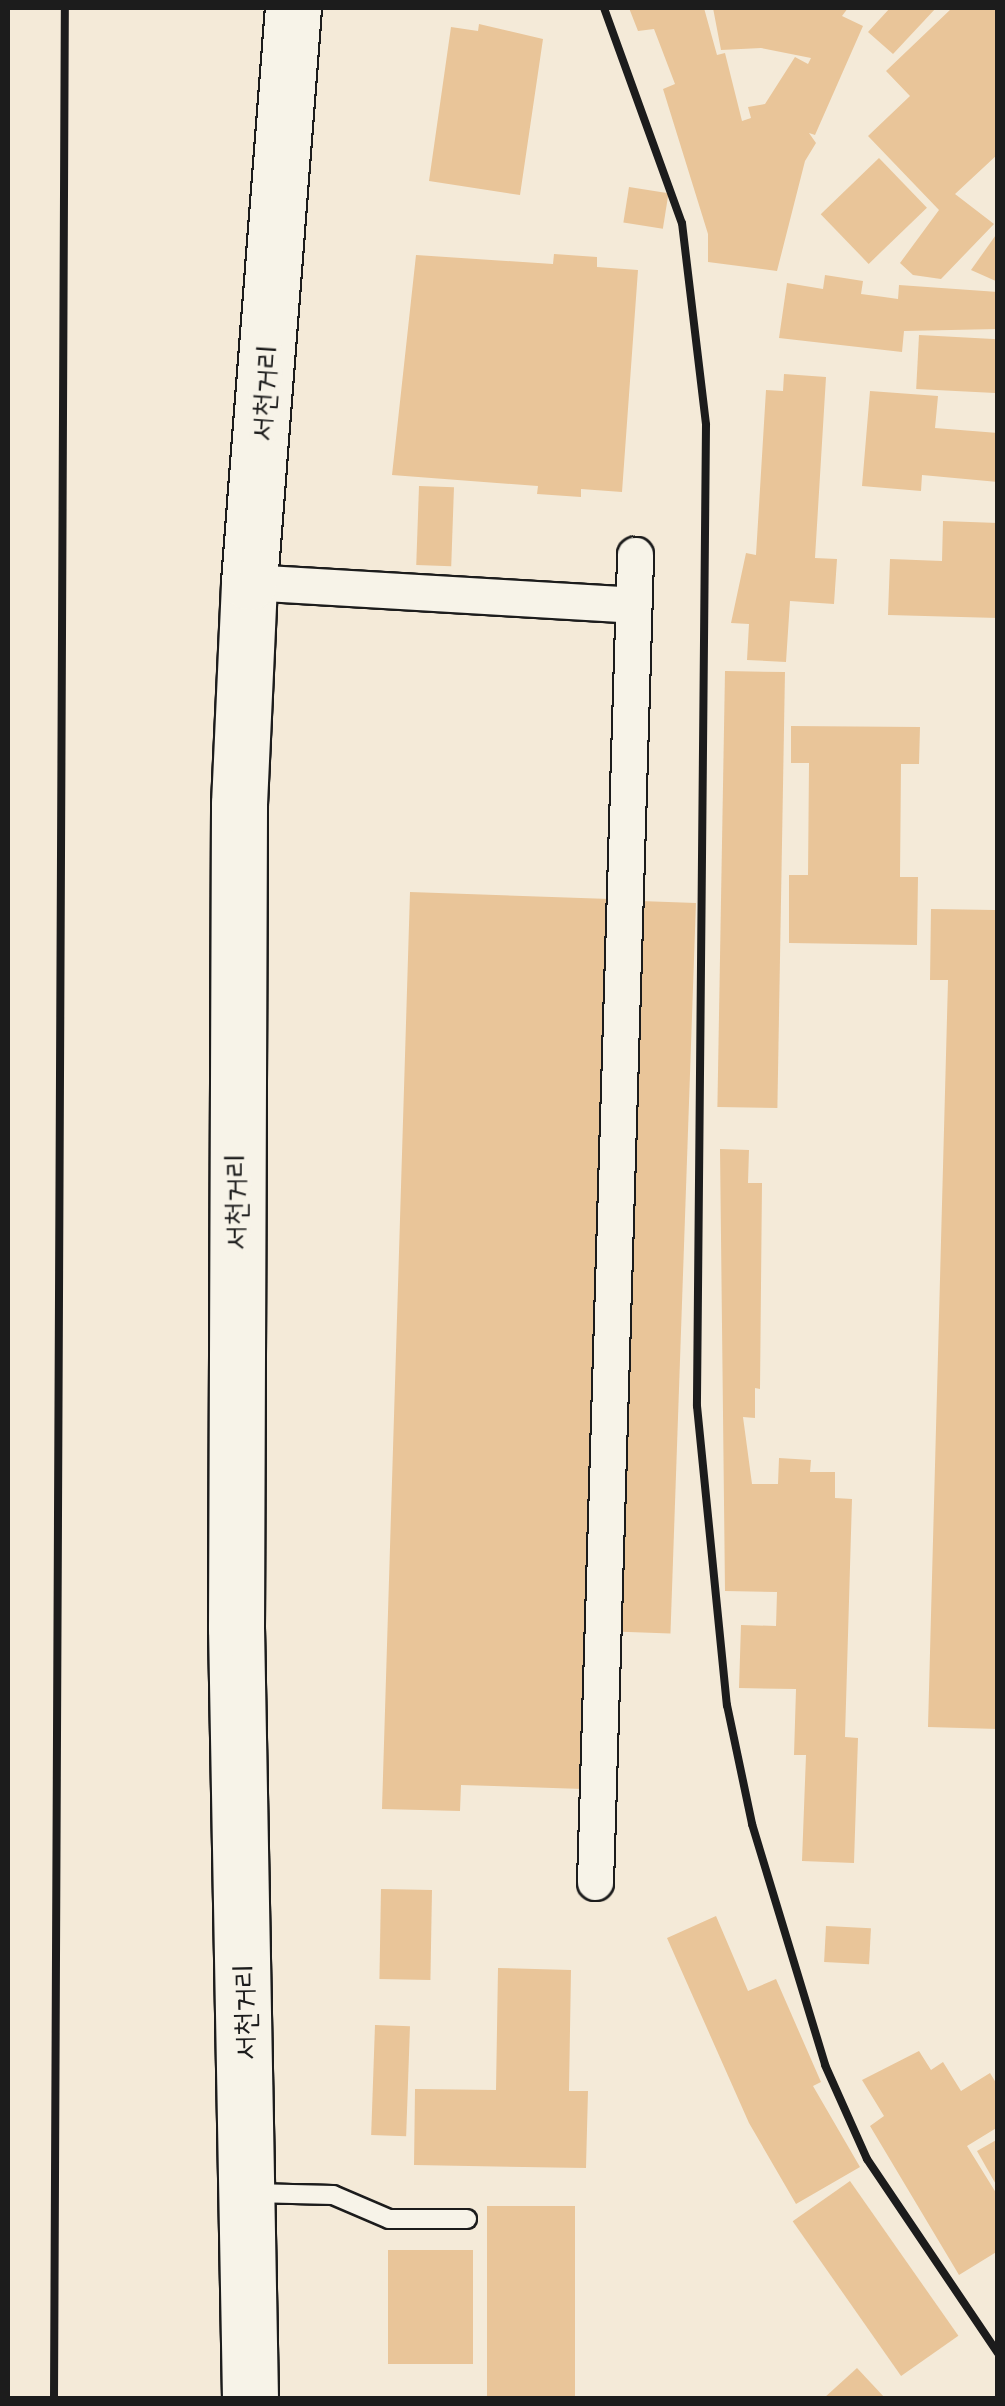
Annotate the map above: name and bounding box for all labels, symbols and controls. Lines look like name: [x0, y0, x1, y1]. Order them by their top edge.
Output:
street label: 서천거리: [242, 344, 284, 442]
street label: 서천거리: [216, 1154, 252, 1250]
street label: 서천거리: [224, 1963, 262, 2061]

